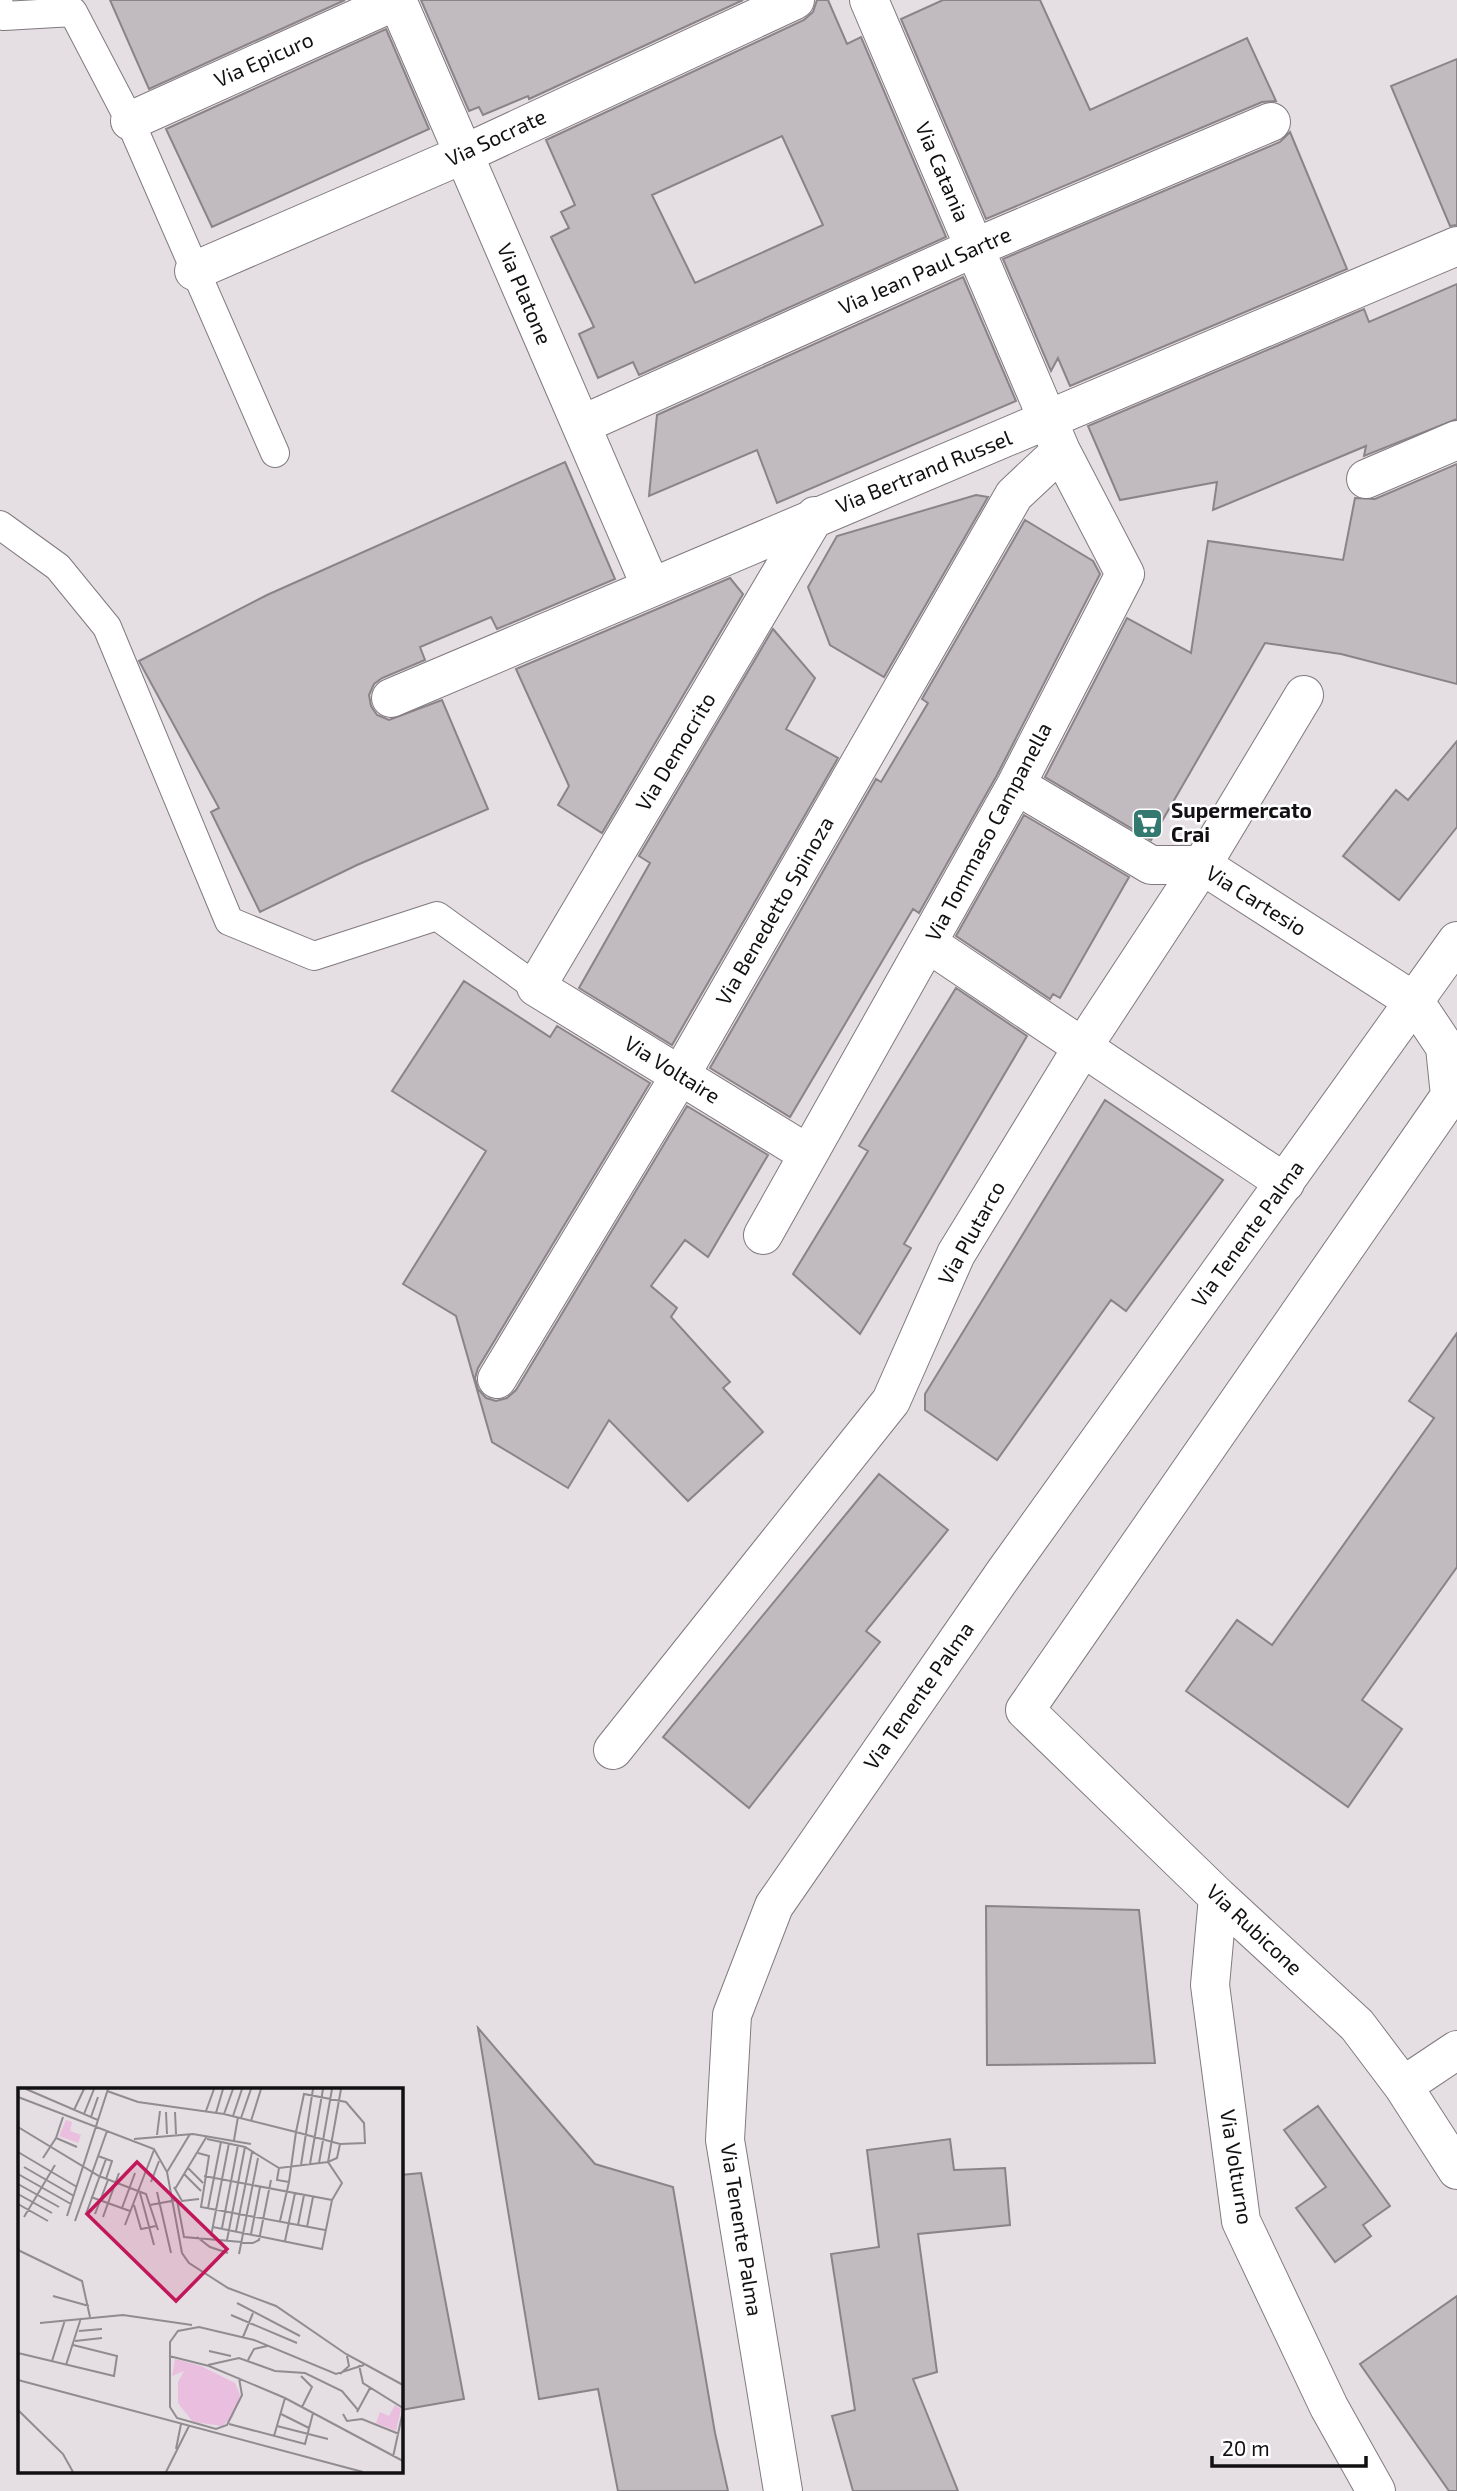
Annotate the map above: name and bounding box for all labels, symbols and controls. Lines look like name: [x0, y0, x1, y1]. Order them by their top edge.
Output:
street label: Via Epicuro: [210, 26, 317, 92]
street label: Via Socrate: [441, 103, 549, 171]
street label: Via Catania: [911, 118, 976, 225]
street label: Via Jean Paul Sartre: [834, 220, 1014, 319]
street label: Via Platone: [493, 239, 558, 348]
street label: Via Bertrand Russel: [832, 424, 1016, 517]
street label: Via Democrito: [630, 688, 720, 815]
street label: Via Tommaso Campanella: [919, 718, 1056, 945]
place label: Supermercato Crai: [1171, 797, 1312, 846]
supermarket icon: Supermercato Crai: [1131, 806, 1165, 840]
street label: Via Benedetto Spinoza: [710, 812, 838, 1009]
street label: Via Cartesio: [1202, 859, 1311, 940]
street label: Via Voltaire: [620, 1030, 725, 1108]
street label: Via Tenente Palma: [1185, 1155, 1308, 1311]
street label: Via Plutarco: [932, 1176, 1009, 1288]
street label: Via Tenente Palma: [857, 1616, 978, 1774]
street label: Via Rubicone: [1202, 1878, 1308, 1980]
inset map: [18, 2088, 402, 2474]
street label: Via Volturno: [1216, 2107, 1259, 2226]
street label: Via Tenente Palma: [716, 2142, 768, 2318]
scale bar: [1212, 2424, 1366, 2468]
text: 20 m: [1222, 2435, 1270, 2460]

